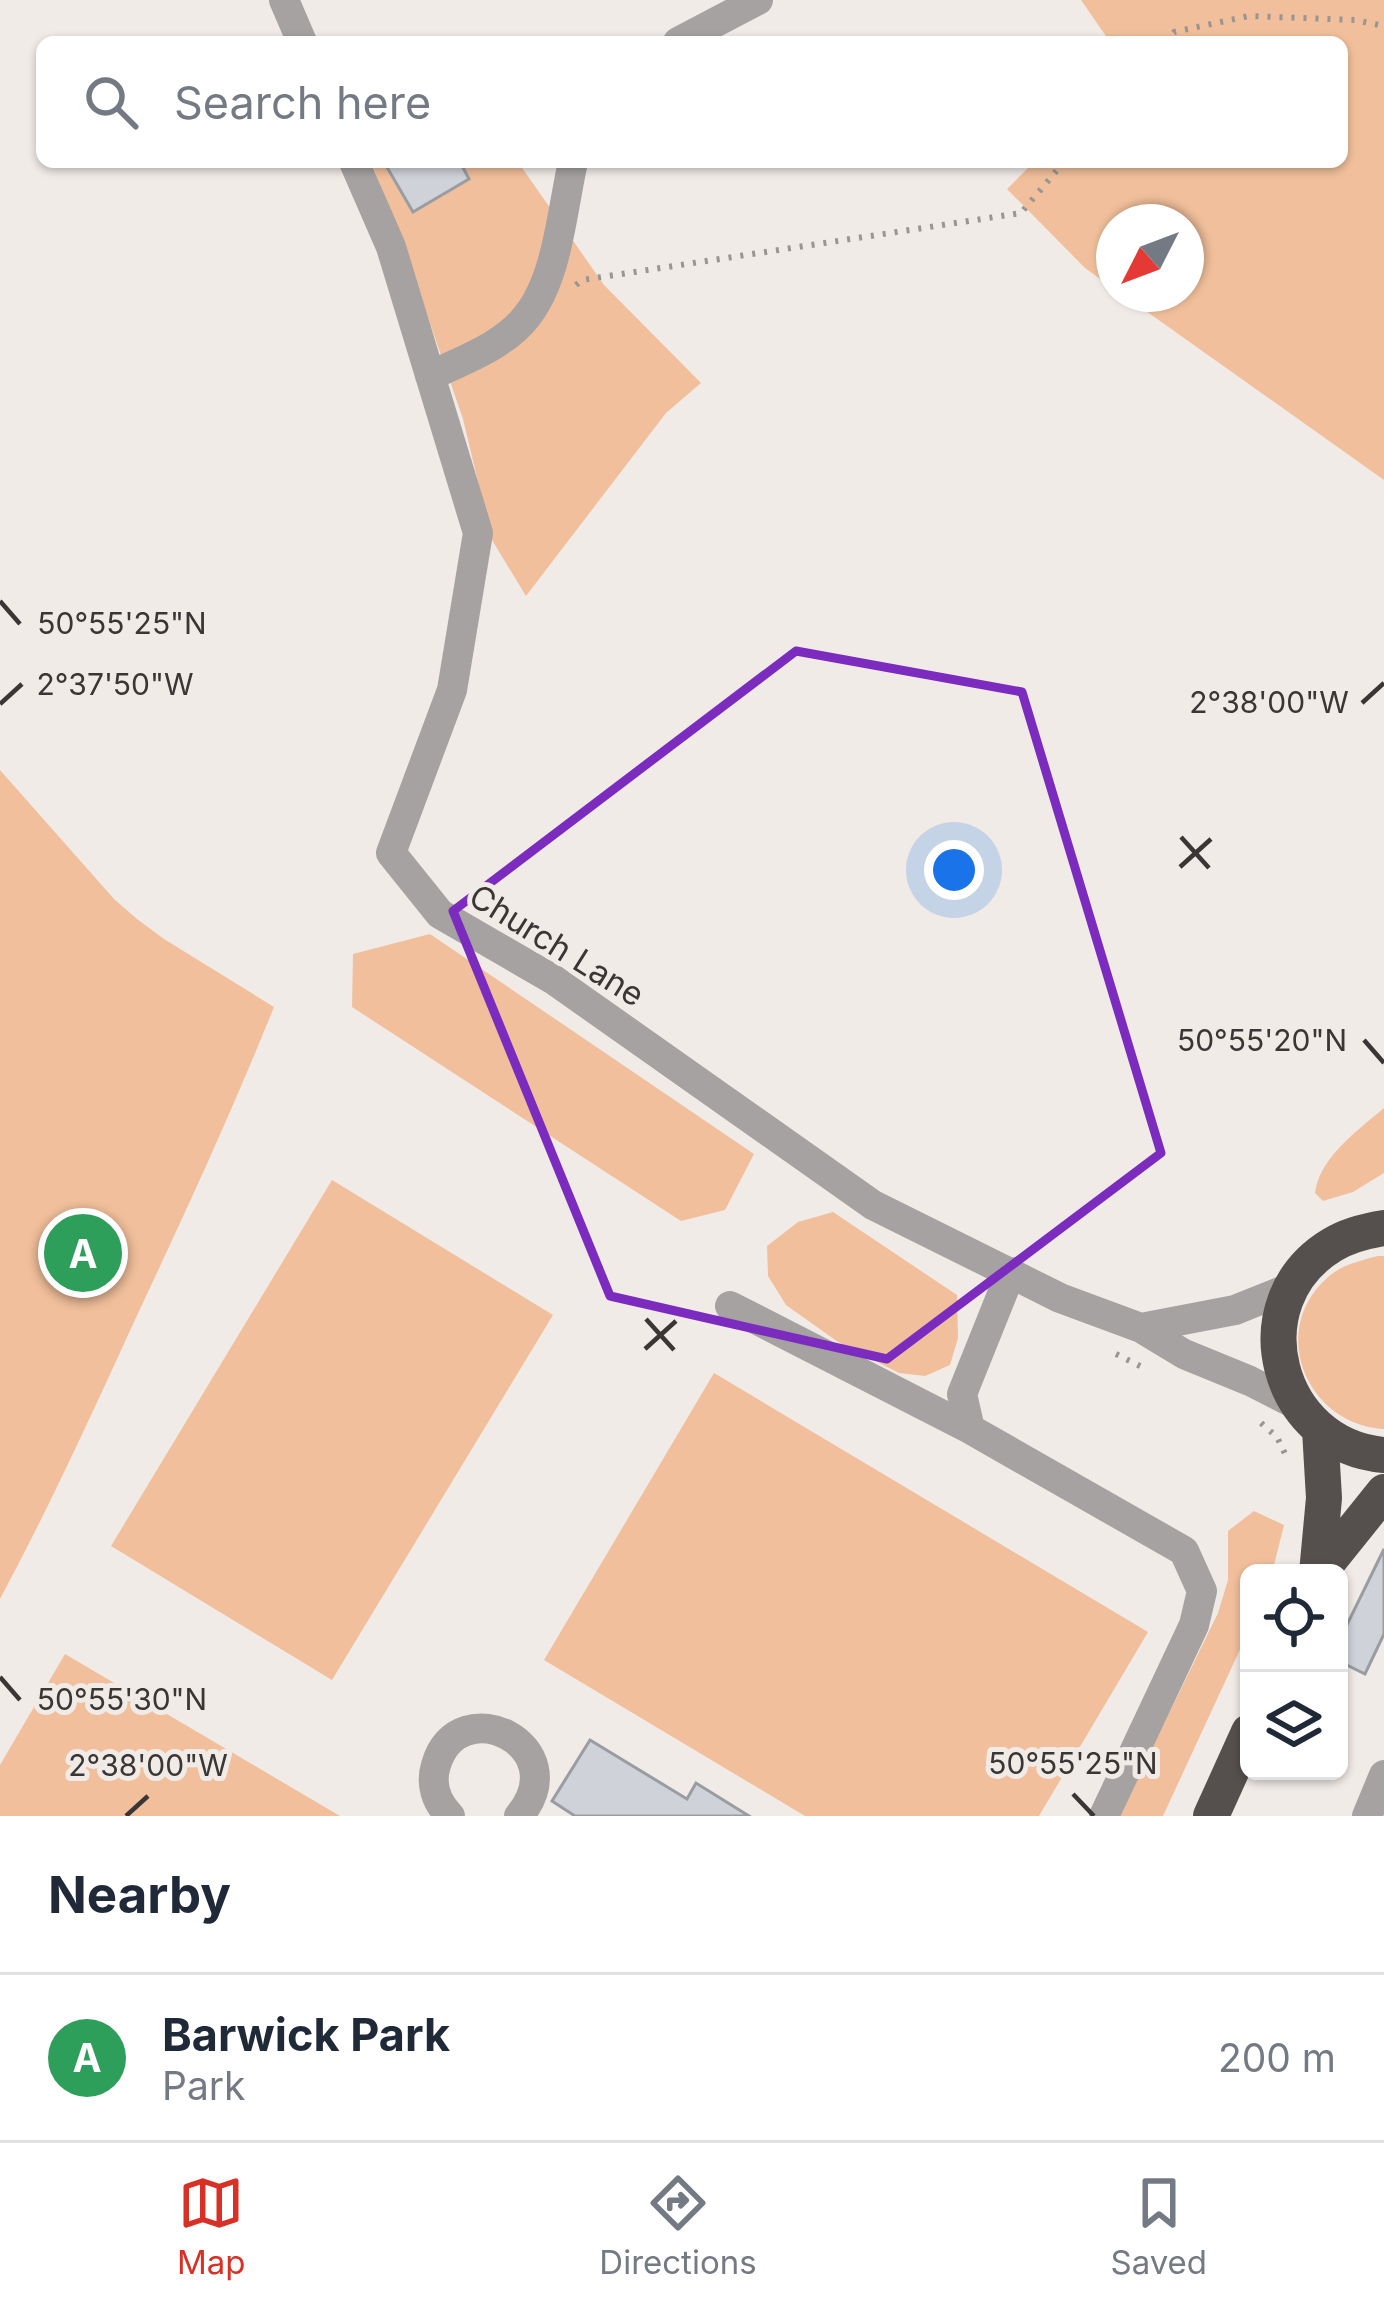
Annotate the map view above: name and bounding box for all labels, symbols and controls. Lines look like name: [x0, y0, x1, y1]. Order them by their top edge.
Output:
search box: [36, 36, 1348, 168]
icon: search: [78, 69, 144, 135]
text: Search here: [174, 75, 431, 130]
north arrow: [1096, 204, 1204, 312]
text: 50°55'25"N: [37, 605, 207, 641]
text: 2°37'50"W: [36, 666, 194, 702]
text: 2°38'00"W: [1189, 684, 1349, 720]
your location: [924, 840, 984, 900]
street label: Church Lane: [462, 875, 652, 1015]
text: 50°55'20"N: [1177, 1022, 1347, 1058]
pin: A: [44, 1208, 122, 1298]
map controls: [1240, 1564, 1348, 1780]
button: locate: [1240, 1564, 1348, 1672]
button: layers: [1240, 1672, 1348, 1780]
text: 50°55'30"N: [37, 1681, 207, 1717]
text: 50°55'25"N: [988, 1745, 1158, 1781]
text: 2°38'00"W: [68, 1747, 228, 1783]
text: Nearby: [48, 1864, 231, 1925]
text: Barwick Park: [162, 2007, 450, 2062]
text: A: [72, 2034, 102, 2081]
text: 200 m: [1218, 2034, 1336, 2081]
text: Park: [162, 2062, 246, 2109]
tab: Map: [177, 2170, 245, 2282]
tab: Directions: [599, 2170, 757, 2282]
tab: Saved: [1110, 2170, 1207, 2282]

